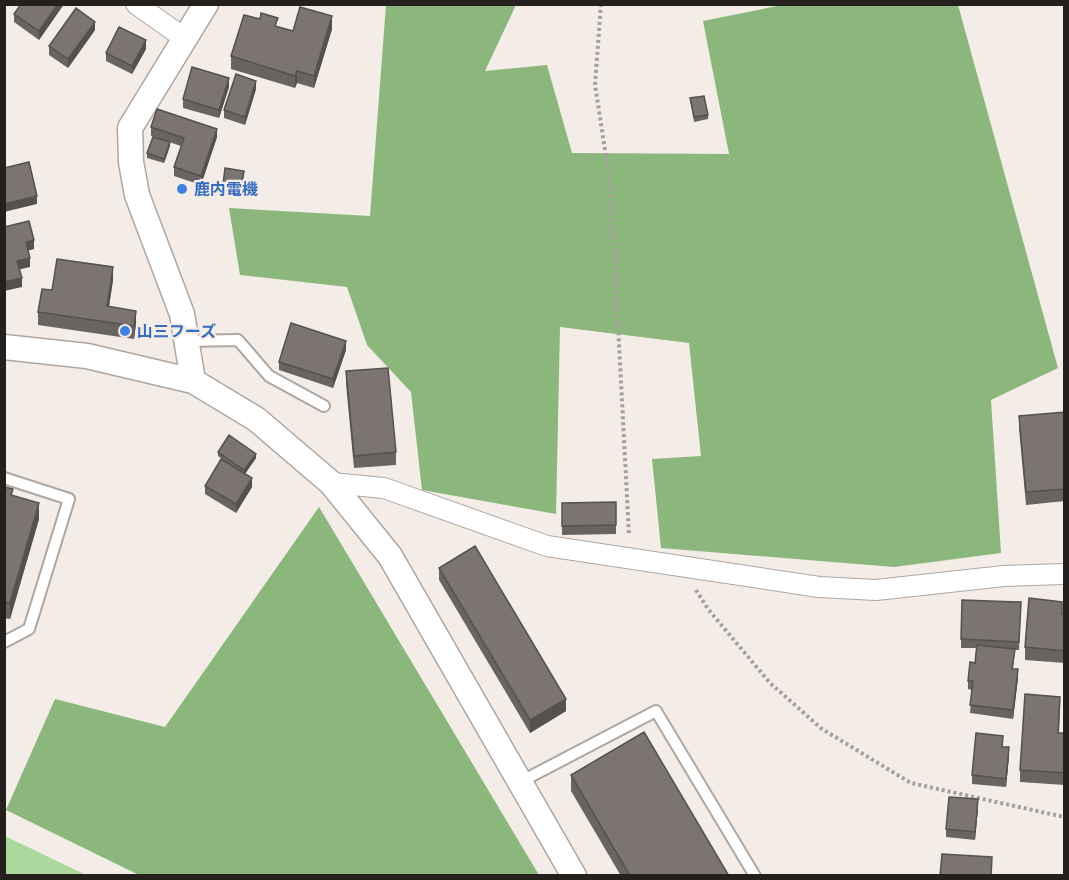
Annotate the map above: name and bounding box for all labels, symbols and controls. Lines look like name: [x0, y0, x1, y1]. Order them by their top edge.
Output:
place label: 鹿内電機: [194, 180, 258, 198]
marker: 鹿内電機: [175, 182, 189, 196]
place label: 山三フーズ: [137, 322, 216, 340]
marker: 山三フーズ: [118, 324, 132, 338]

